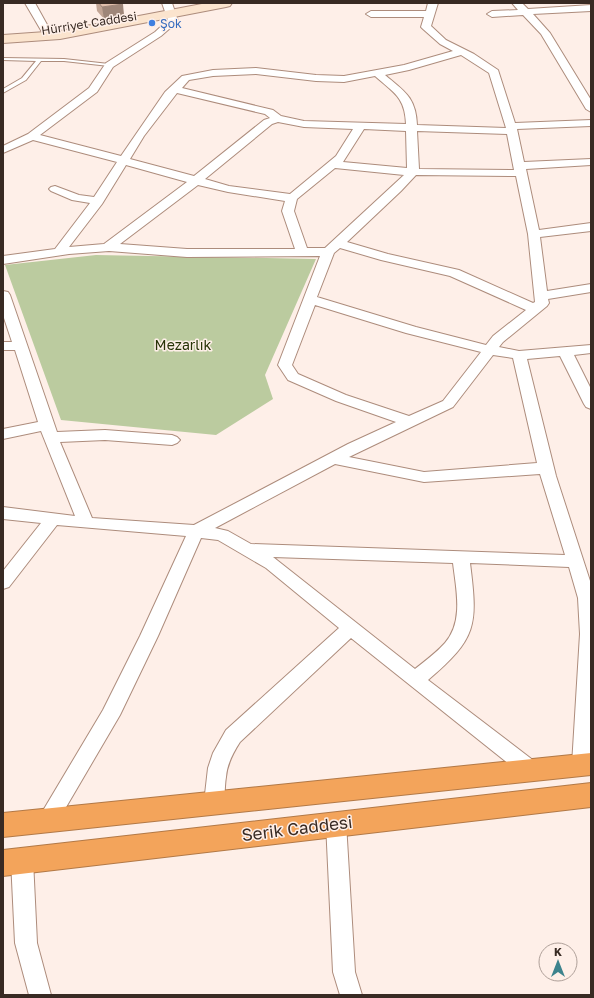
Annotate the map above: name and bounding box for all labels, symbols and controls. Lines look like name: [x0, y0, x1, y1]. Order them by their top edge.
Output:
street label: Hürriyet Caddesi: [40, 8, 138, 38]
place label: Şok: [160, 16, 182, 31]
marker: Şok: [147, 18, 157, 28]
park label: Mezarlık: [155, 336, 211, 353]
street label: Serik Caddesi: [240, 811, 354, 845]
north arrow: [538, 942, 578, 982]
text: K: [554, 945, 562, 958]

